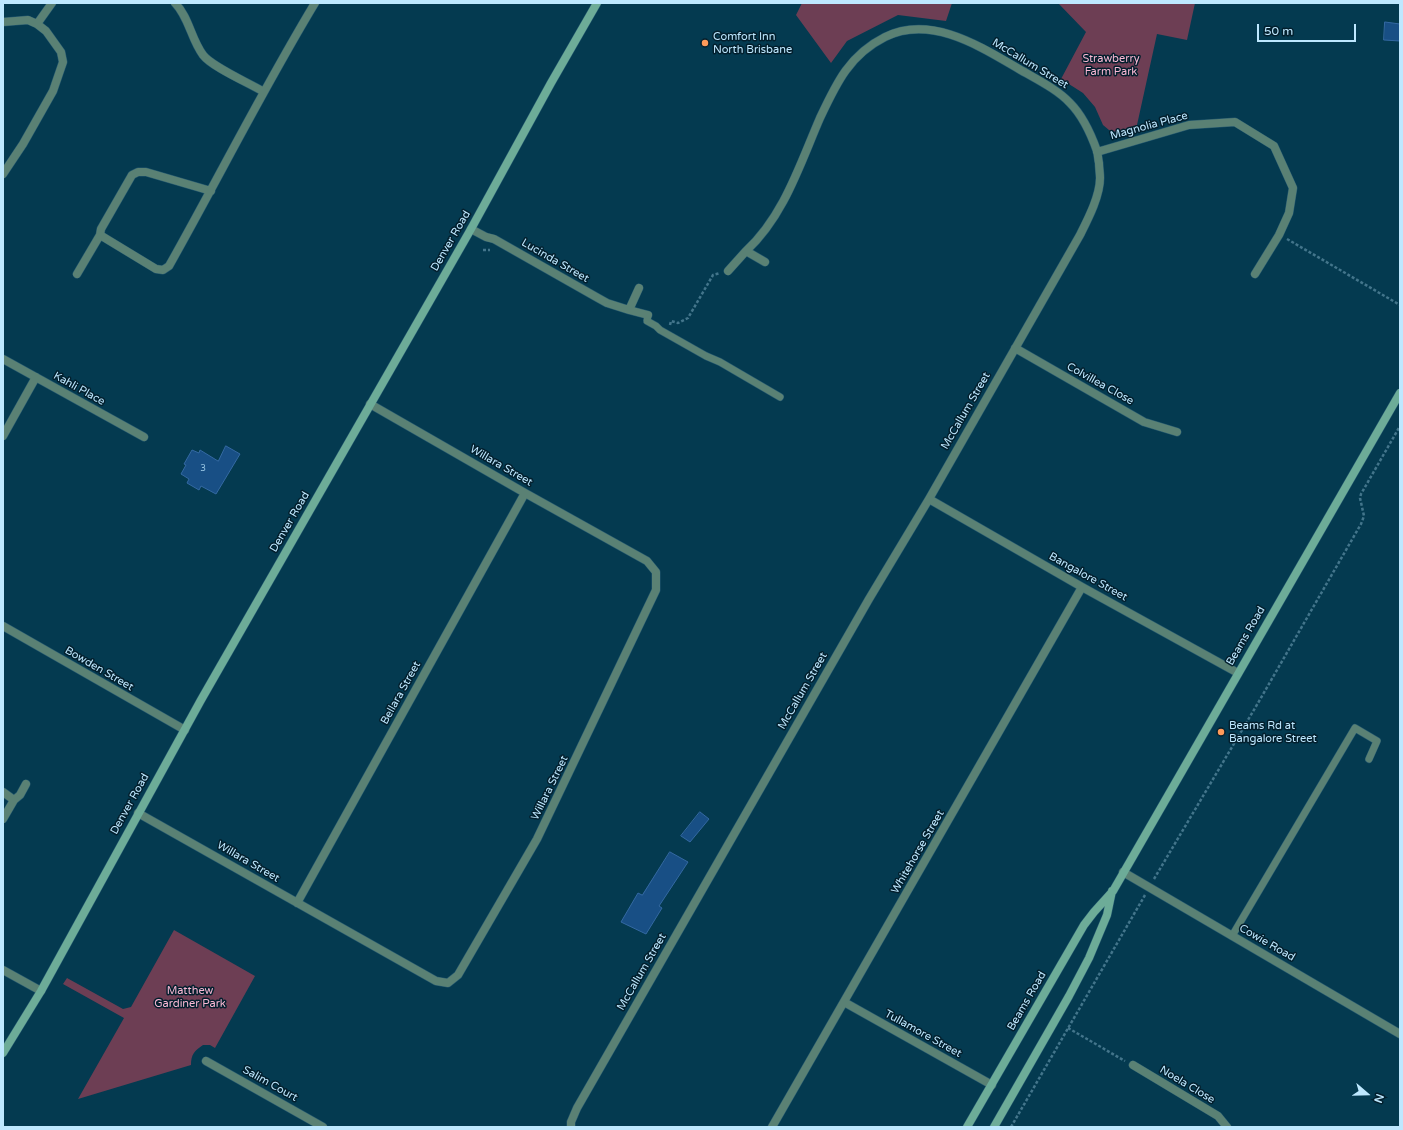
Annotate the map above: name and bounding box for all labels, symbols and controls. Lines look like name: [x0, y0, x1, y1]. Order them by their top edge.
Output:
scale bar: [1259, 16, 1358, 42]
text: 50 m: [1264, 24, 1293, 38]
place label: Comfort Inn North Brisbane: [713, 30, 792, 56]
street label: McCallum Street: [989, 36, 1071, 92]
marker: Comfort Inn North Brisbane: [700, 38, 710, 48]
park label: Strawberry Farm Park: [1082, 52, 1140, 78]
street label: Magnolia Place: [1109, 109, 1189, 143]
street label: Denver Road: [428, 208, 474, 274]
street label: Lucinda Street: [519, 236, 591, 286]
street label: Colvillea Close: [1064, 360, 1136, 408]
street label: Kahli Place: [51, 369, 107, 409]
street label: McCallum Street: [939, 370, 993, 452]
street label: Willara Street: [467, 443, 535, 489]
house number: 3: [200, 464, 206, 474]
street label: Denver Road: [267, 489, 313, 555]
street label: Bangalore Street: [1046, 550, 1130, 604]
street label: Beams Road: [1224, 604, 1268, 668]
street label: Bowden Street: [62, 644, 136, 694]
street label: McCallum Street: [776, 650, 830, 732]
street label: Bellara Street: [378, 659, 424, 727]
place label: Beams Rd at Bangalore Street: [1229, 719, 1317, 745]
marker: Beams Rd at Bangalore Street: [1216, 727, 1226, 737]
street label: Willara Street: [529, 754, 571, 822]
street label: Denver Road: [108, 771, 152, 837]
street label: Whitehorse Street: [889, 808, 947, 896]
street label: Willara Street: [214, 839, 282, 885]
street label: Cowie Road: [1237, 922, 1297, 964]
street label: McCallum Street: [615, 931, 669, 1013]
street label: Beams Road: [1005, 969, 1049, 1033]
park label: Matthew Gardiner Park: [154, 984, 226, 1010]
street label: Tullamore Street: [882, 1007, 964, 1061]
street label: Noela Close: [1157, 1063, 1217, 1107]
street label: Salim Court: [240, 1064, 300, 1104]
north arrow: [1347, 1074, 1387, 1114]
text: N: [1371, 1092, 1386, 1105]

